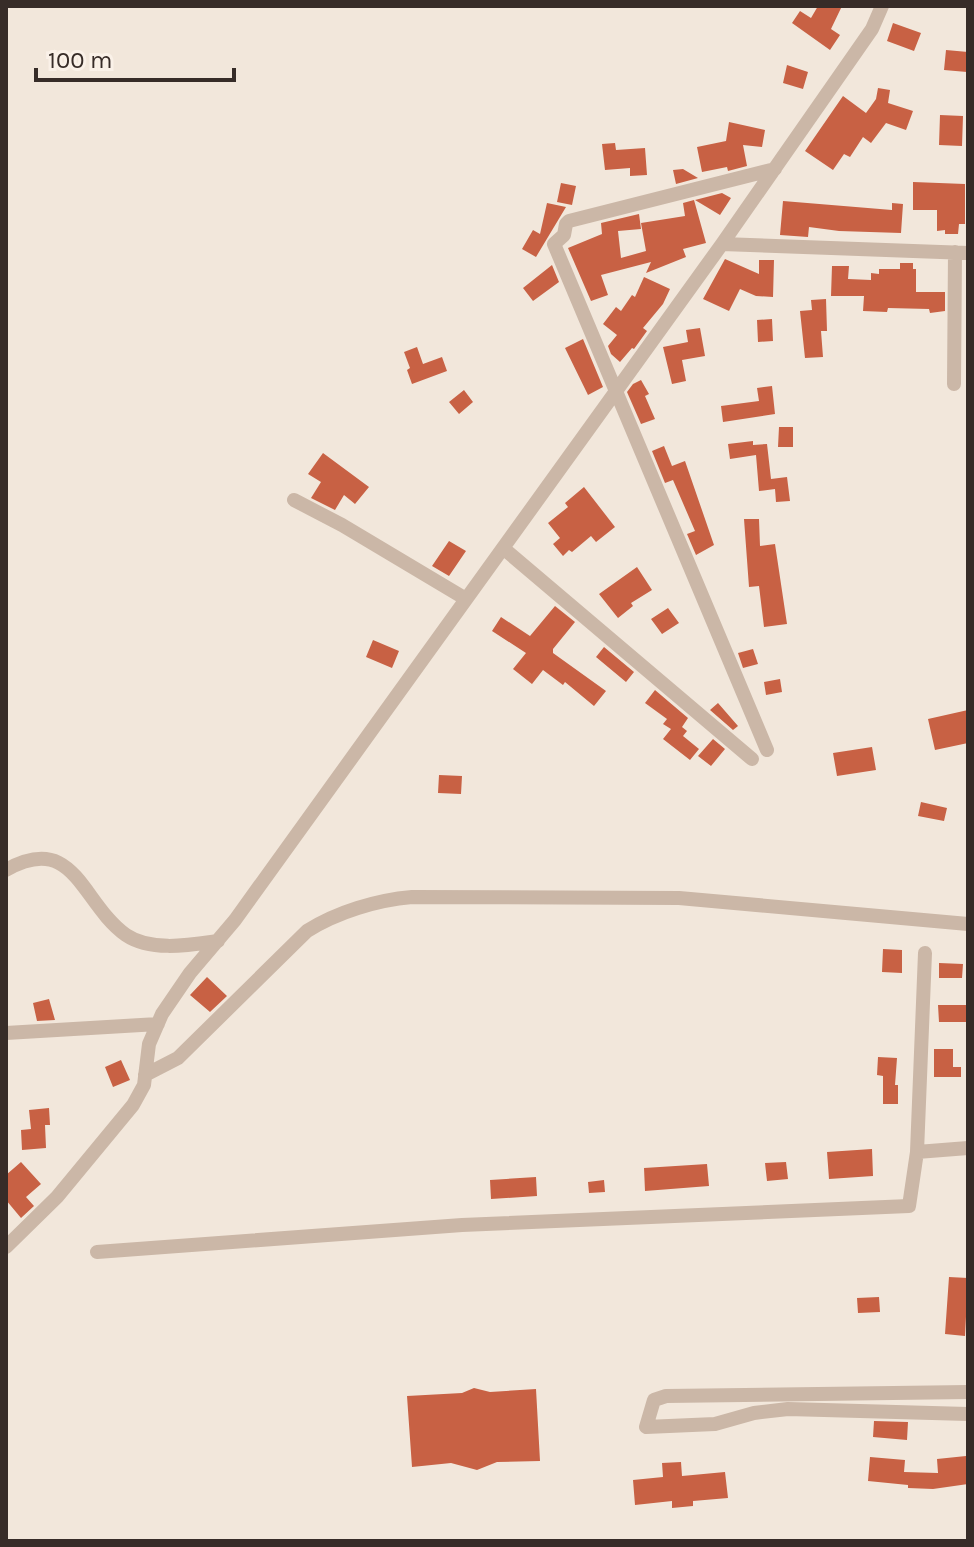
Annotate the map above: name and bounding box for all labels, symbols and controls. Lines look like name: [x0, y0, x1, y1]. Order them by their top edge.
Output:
scale bar: [36, 32, 234, 82]
text: 100 m: [48, 46, 113, 74]

